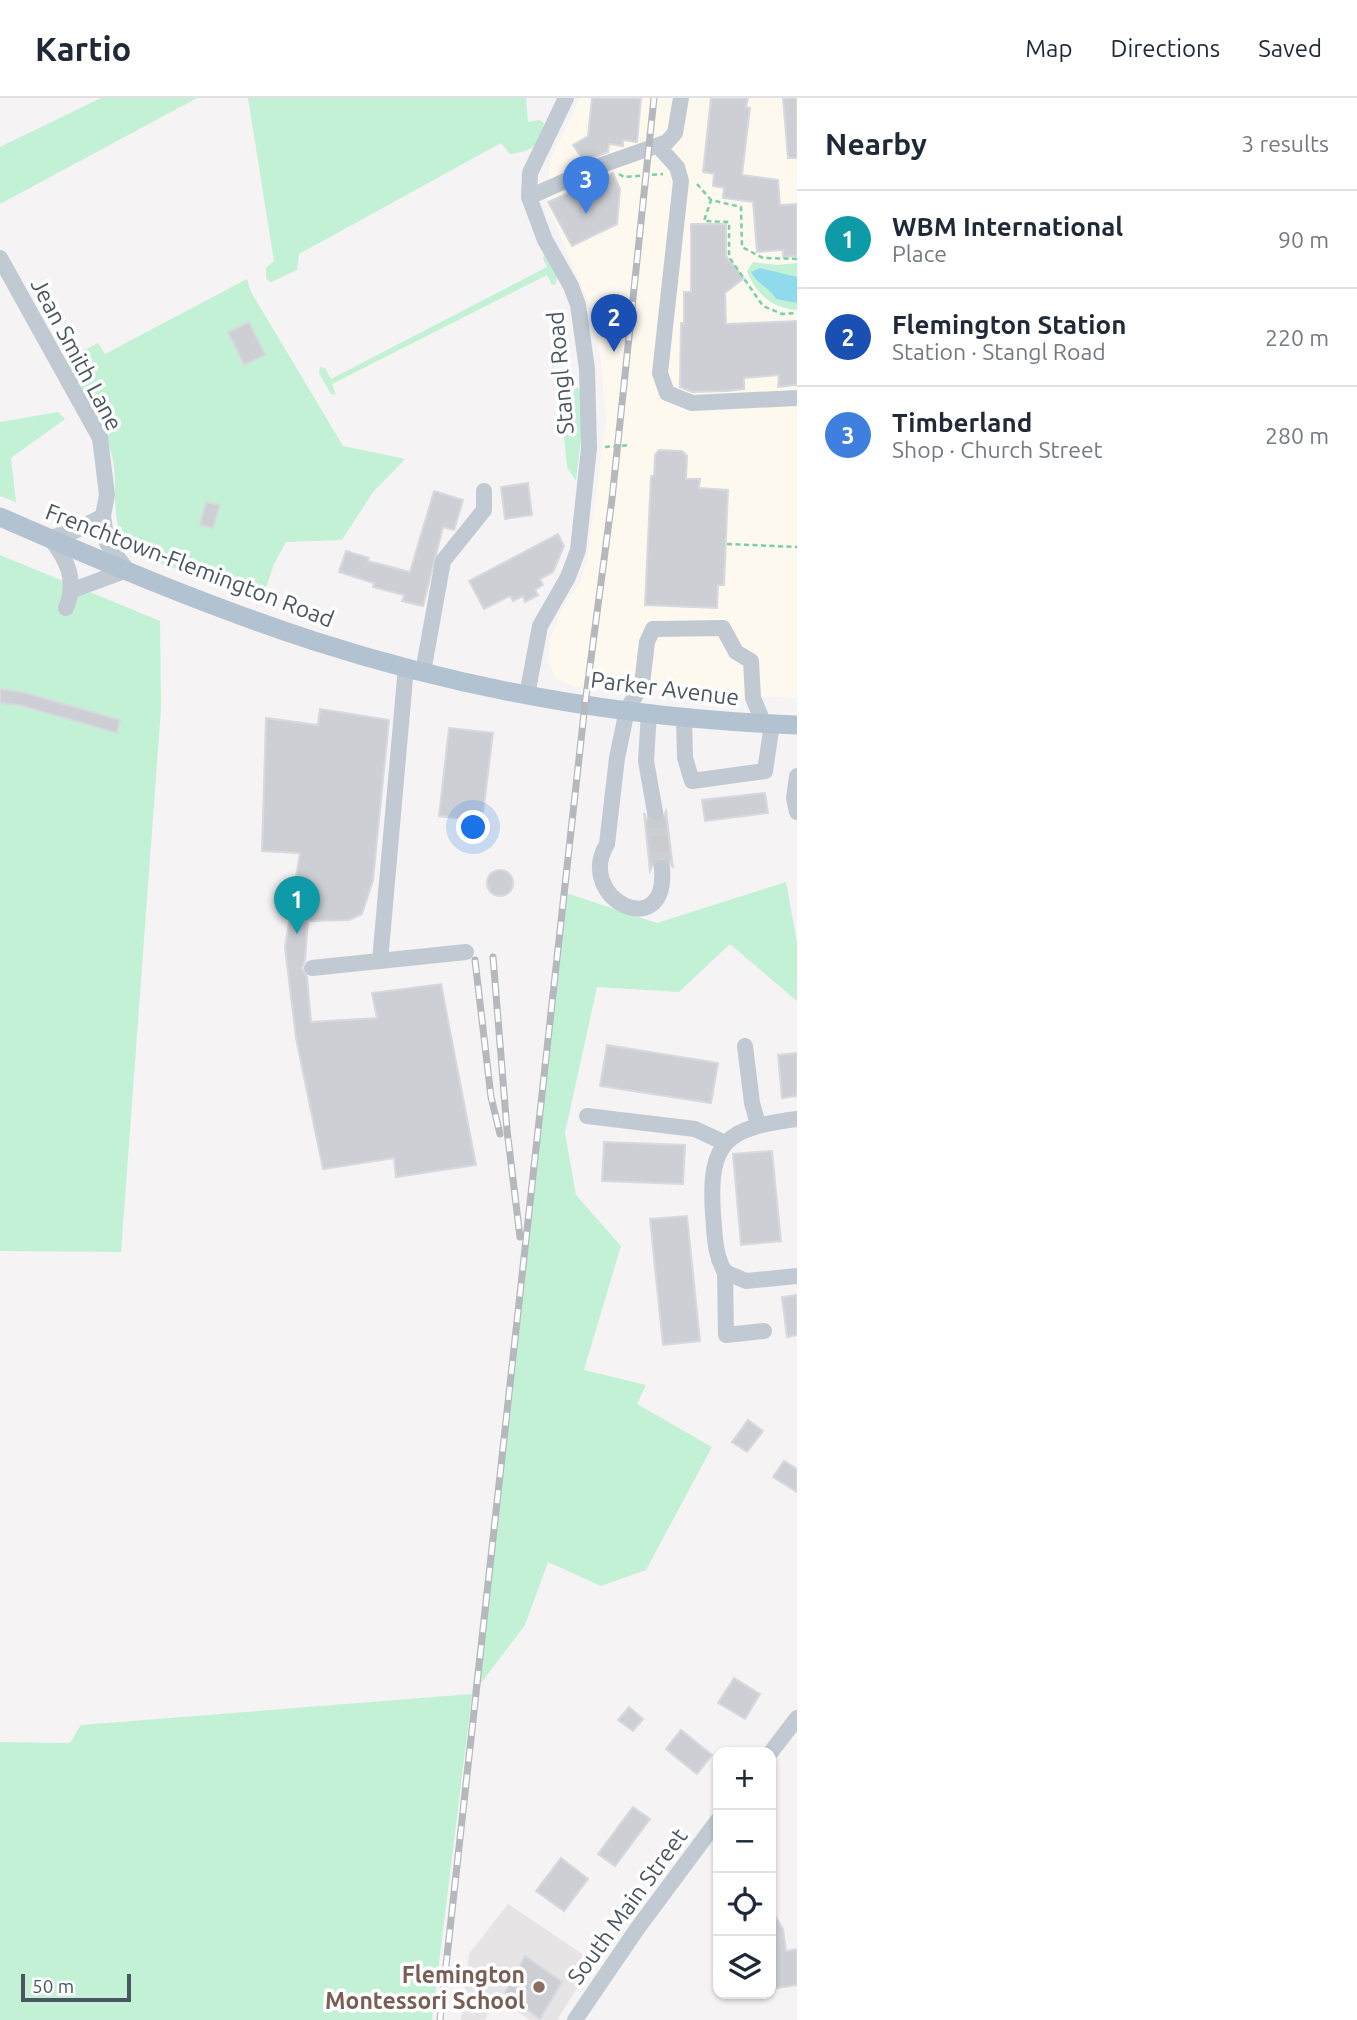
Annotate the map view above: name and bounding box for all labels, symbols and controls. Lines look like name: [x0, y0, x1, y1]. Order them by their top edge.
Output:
text: Kartio: [35, 30, 131, 67]
text: Map: [1025, 35, 1072, 62]
text: Directions: [1110, 35, 1220, 62]
text: Saved: [1258, 35, 1322, 62]
text: Nearby: [825, 127, 927, 161]
text: 3 results: [1241, 131, 1329, 156]
pin: 3: [563, 156, 609, 214]
text: WBM International: [892, 212, 1123, 241]
text: 1: [842, 227, 854, 252]
text: 90 m: [1278, 227, 1329, 252]
text: Place: [892, 241, 947, 266]
street label: Jean Smith Lane: [26, 274, 128, 434]
pin: 2: [591, 294, 637, 352]
street label: Stangl Road: [542, 310, 578, 436]
text: Flemington Station: [892, 310, 1126, 339]
text: 2: [842, 325, 854, 350]
text: 220 m: [1265, 325, 1329, 350]
text: Station · Stangl Road: [892, 339, 1106, 364]
text: Timberland: [892, 408, 1032, 437]
text: 3: [842, 423, 854, 448]
text: 280 m: [1265, 423, 1329, 448]
text: Shop · Church Street: [892, 437, 1103, 462]
street label: Frenchtown-Flemington Road: [42, 498, 338, 632]
street label: Parker Avenue: [589, 666, 741, 710]
your location: [456, 810, 490, 844]
pin: 1: [274, 876, 320, 934]
map controls: [713, 1747, 776, 1999]
button: +: [713, 1747, 776, 1810]
button: −: [713, 1810, 776, 1873]
street label: South Main Street: [562, 1823, 692, 1989]
button: locate: [713, 1873, 776, 1936]
button: layers: [713, 1936, 776, 1999]
place label: Flemington Montessori School: [325, 1962, 525, 2013]
scale bar: [21, 1971, 131, 2003]
text: 50 m: [32, 1975, 74, 1997]
marker: Flemington Montessori School: [531, 1979, 547, 1995]

